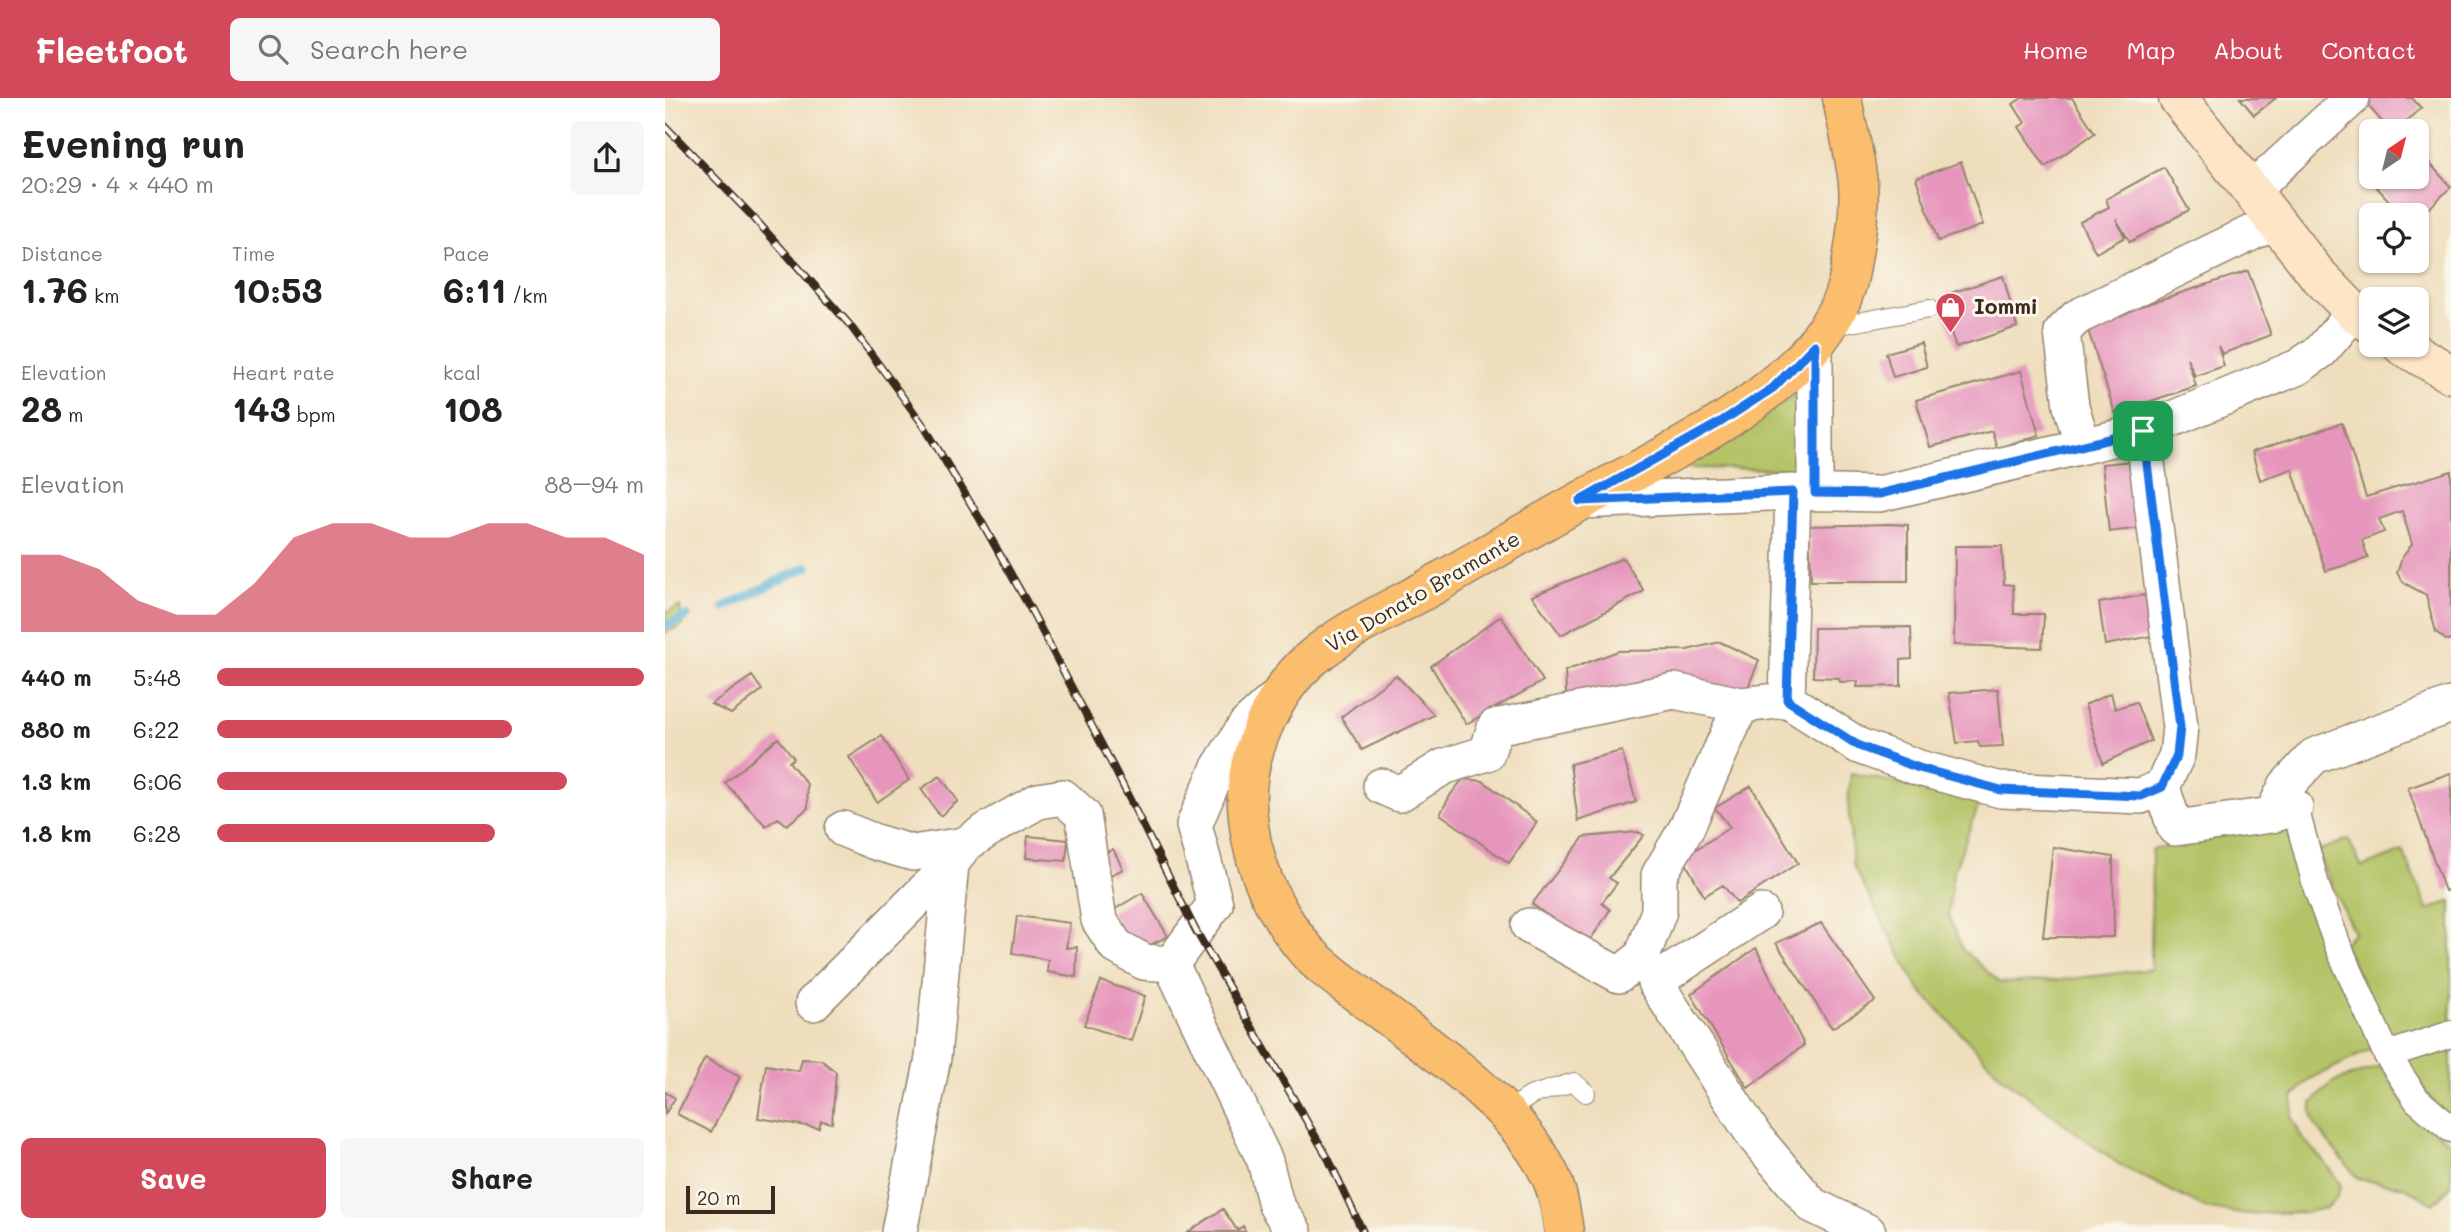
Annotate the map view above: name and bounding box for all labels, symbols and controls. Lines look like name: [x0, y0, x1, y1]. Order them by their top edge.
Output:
search box: [230, 18, 720, 81]
text: Fleetfoot: [35, 28, 188, 71]
icon: search: [254, 30, 292, 68]
text: Search here: [310, 32, 468, 66]
text: Home: [2023, 34, 2088, 65]
text: Map: [2126, 34, 2175, 65]
text: About: [2213, 34, 2283, 65]
text: Contact: [2321, 34, 2416, 65]
text: Evening run: [21, 118, 245, 168]
north arrow: [2359, 119, 2429, 189]
map controls: [2359, 119, 2429, 357]
button: share: [570, 121, 644, 195]
text: 20:29 · 4 × 440 m: [21, 169, 214, 199]
button: locate: [2359, 203, 2429, 273]
text: Distance: [21, 241, 103, 266]
text: Time: [232, 241, 275, 266]
text: Pace: [443, 241, 489, 266]
text: 1.76: [21, 266, 88, 312]
text: 10:53: [232, 266, 323, 312]
text: 6:11: [443, 266, 506, 312]
text: km: [88, 283, 119, 308]
text: /km: [506, 283, 548, 308]
button: layers: [2359, 287, 2429, 357]
shop icon: Iommi: [1934, 290, 1968, 334]
place label: Iommi: [1974, 292, 2038, 319]
text: Elevation: [21, 360, 106, 385]
text: Heart rate: [232, 360, 335, 385]
text: kcal: [443, 360, 481, 385]
text: 28: [21, 385, 62, 431]
text: 143: [232, 385, 291, 431]
text: 108: [443, 385, 503, 431]
pin: [2113, 401, 2173, 461]
text: m: [62, 402, 84, 427]
text: bpm: [291, 402, 336, 427]
icon: arrive: [2124, 412, 2162, 450]
text: Elevation: [21, 469, 124, 499]
text: 88–94 m: [545, 469, 644, 499]
street label: Via Donato Bramante: [1320, 524, 1524, 657]
text: 440 m: [21, 662, 92, 692]
text: 5:48: [133, 662, 181, 692]
text: 880 m: [21, 714, 91, 744]
text: 6:22: [133, 714, 180, 744]
text: 1.3 km: [21, 766, 91, 796]
text: 6:06: [133, 766, 182, 796]
text: 1.8 km: [21, 818, 91, 848]
text: 6:28: [133, 818, 181, 848]
button: Save: [21, 1138, 326, 1218]
button: Share: [340, 1138, 644, 1218]
scale bar: [686, 1183, 775, 1215]
text: 20 m: [697, 1185, 741, 1210]

